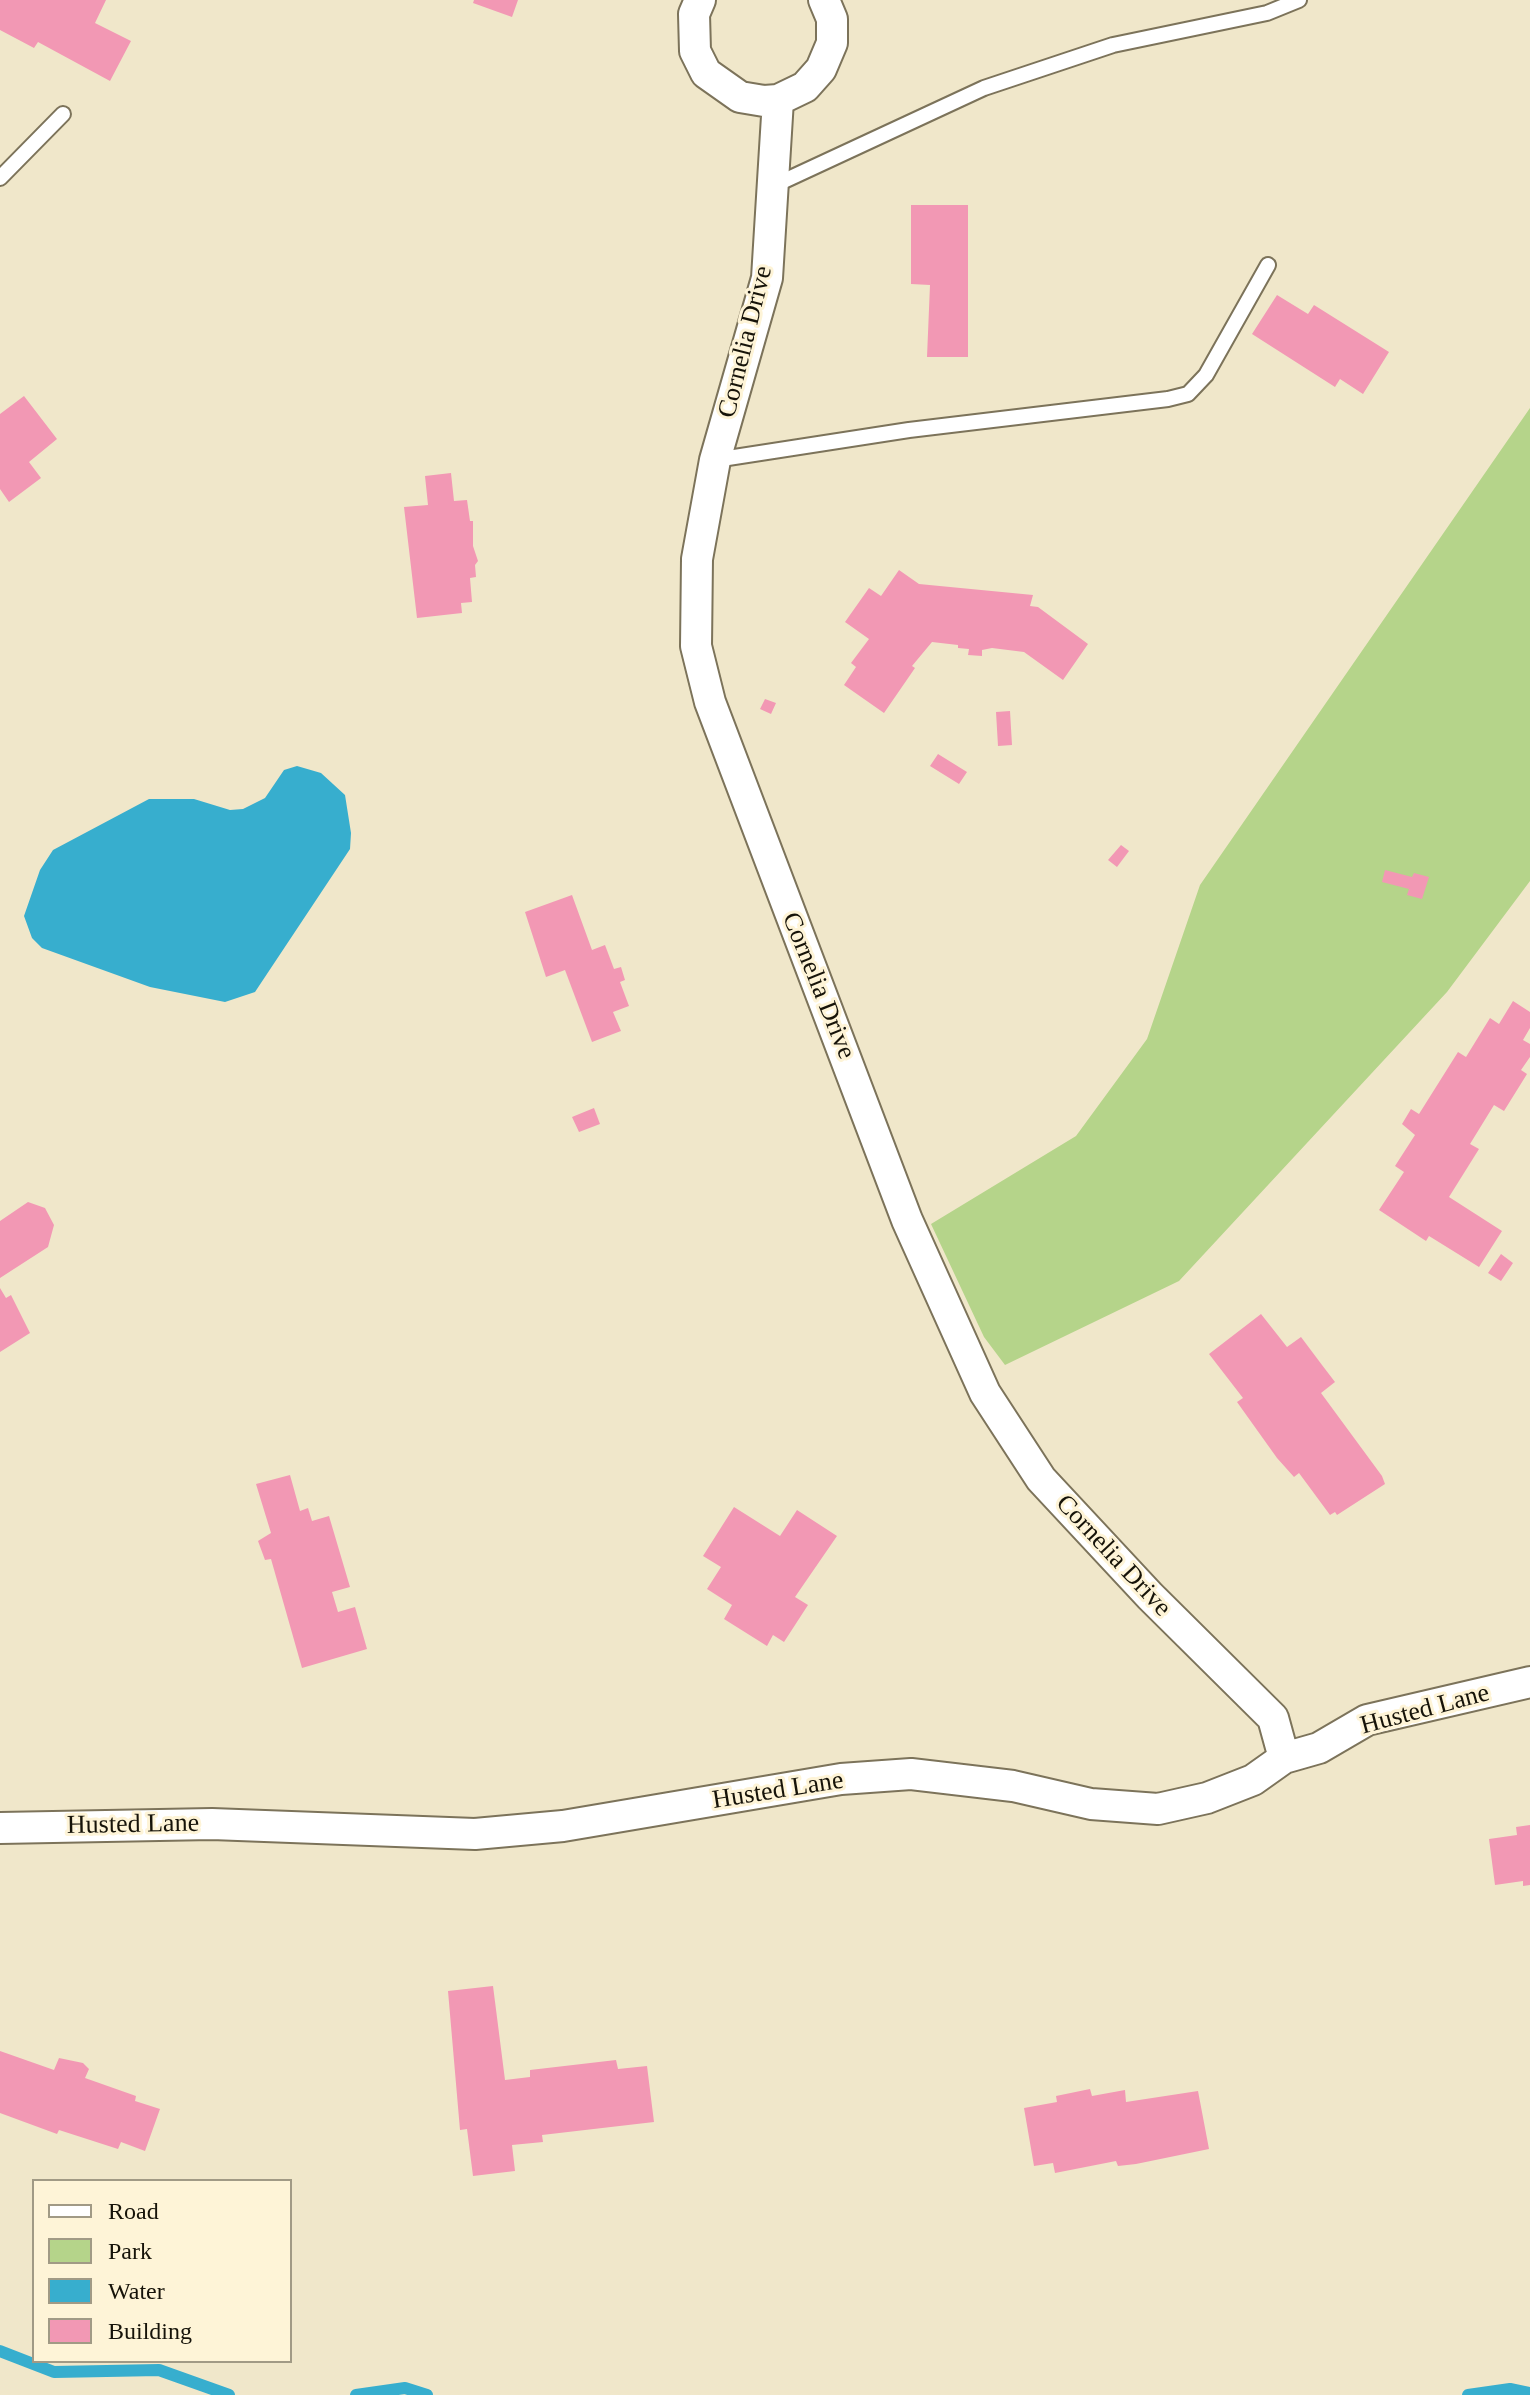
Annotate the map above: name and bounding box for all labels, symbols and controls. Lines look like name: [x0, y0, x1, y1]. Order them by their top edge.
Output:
street label: Cornelia Drive: [712, 263, 780, 421]
street label: Cornelia Drive: [774, 908, 862, 1064]
street label: Cornelia Drive: [1049, 1489, 1177, 1623]
street label: Husted Lane: [1357, 1678, 1493, 1742]
street label: Husted Lane: [710, 1765, 846, 1817]
street label: Husted Lane: [67, 1808, 199, 1842]
legend: [32, 2179, 292, 2363]
text: Road: [108, 2198, 159, 2224]
text: Park: [108, 2238, 152, 2264]
text: Water: [108, 2278, 165, 2304]
text: Building: [108, 2318, 192, 2344]

